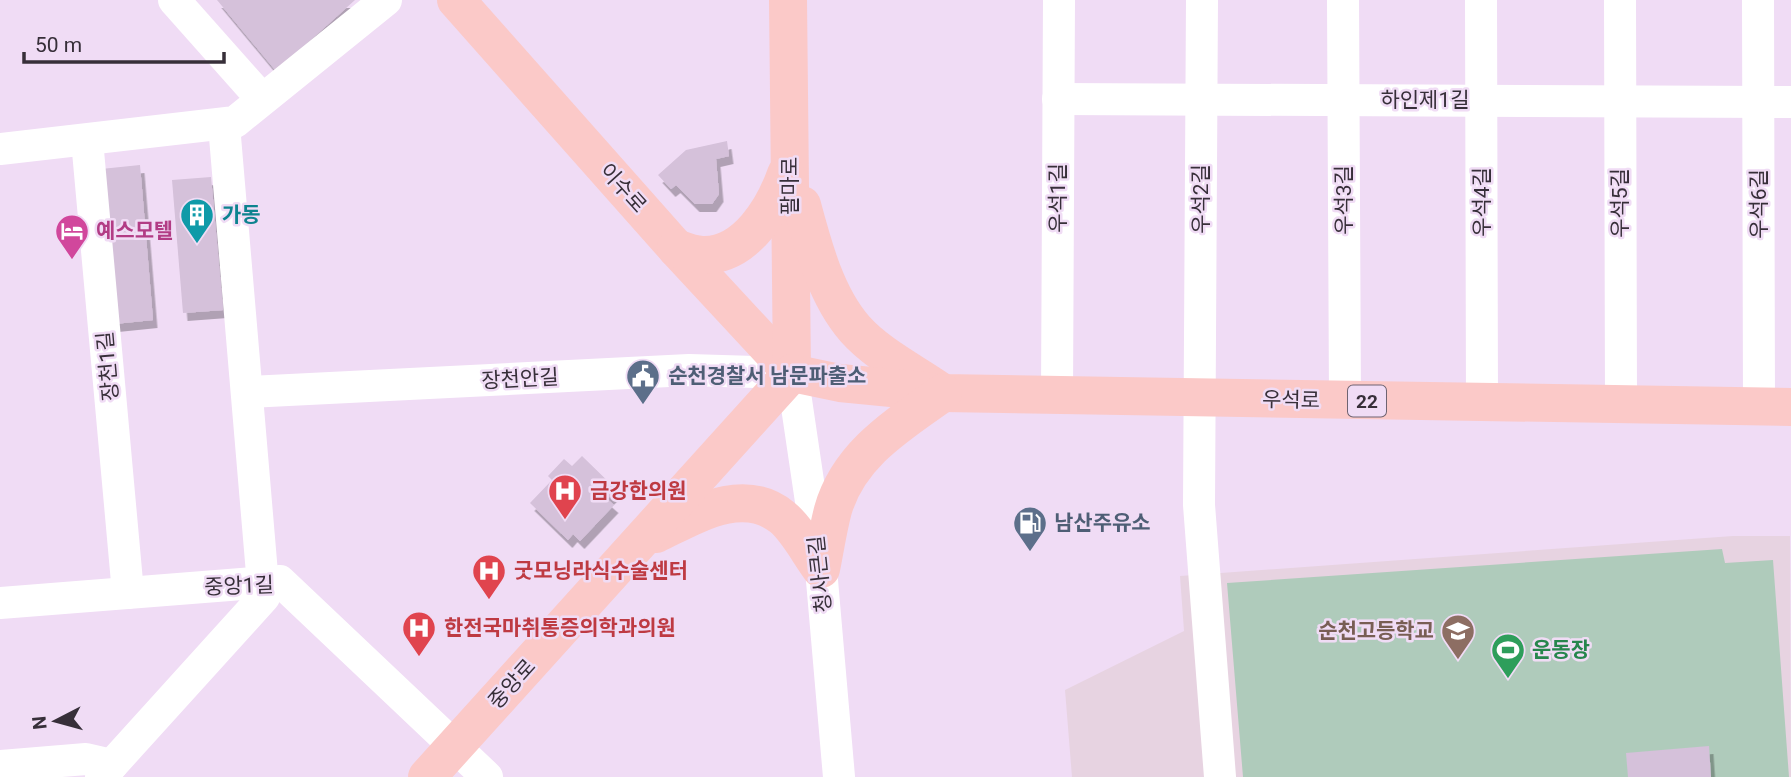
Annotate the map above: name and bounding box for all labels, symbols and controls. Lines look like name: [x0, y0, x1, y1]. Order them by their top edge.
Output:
scale bar: [24, 21, 224, 65]
text: 50 m: [35, 33, 82, 57]
street label: 하인제1길: [1380, 88, 1470, 112]
street label: 팔마로: [778, 157, 802, 215]
street label: 이수로: [595, 158, 651, 218]
street label: 우석1길: [1046, 163, 1070, 233]
street label: 우석2길: [1189, 164, 1213, 234]
street label: 우석3길: [1332, 165, 1356, 235]
street label: 우석4길: [1470, 167, 1494, 237]
street label: 우석5길: [1608, 168, 1632, 238]
street label: 우석6길: [1747, 169, 1771, 239]
building icon: 가동: [178, 196, 216, 245]
place label: 가동: [222, 203, 261, 227]
hotel icon: 예스모텔: [53, 212, 91, 261]
place label: 예스모텔: [96, 219, 173, 243]
street label: 장천1길: [93, 330, 123, 402]
public building icon: 순천경찰서 남문파출소: [624, 357, 662, 406]
place label: 순천경찰서 남문파출소: [668, 364, 866, 388]
street label: 장천안길: [481, 365, 559, 393]
road number: 22: [1348, 386, 1386, 416]
street label: 우석로: [1262, 387, 1320, 413]
hospital icon: 금강한의원: [546, 472, 584, 521]
place label: 금강한의원: [590, 479, 687, 503]
fuel station icon: 남산주유소: [1011, 504, 1049, 553]
place label: 남산주유소: [1054, 511, 1151, 535]
street label: 청사큰길: [804, 534, 836, 614]
hospital icon: 굿모닝라식수술센터: [470, 552, 508, 601]
place label: 굿모닝라식수술센터: [514, 559, 688, 583]
street label: 중앙1길: [204, 573, 274, 599]
hospital icon: 한전국마취통증의학과의원: [400, 609, 438, 658]
school or university icon: 순천고등학교: [1439, 612, 1477, 661]
place label: 한전국마취통증의학과의원: [444, 616, 676, 640]
place label: 순천고등학교: [1318, 619, 1434, 643]
sports icon: 운동장: [1489, 631, 1527, 680]
place label: 운동장: [1532, 638, 1590, 662]
street label: 중앙로: [484, 654, 540, 714]
north arrow: [21, 686, 91, 756]
text: N: [27, 715, 52, 731]

